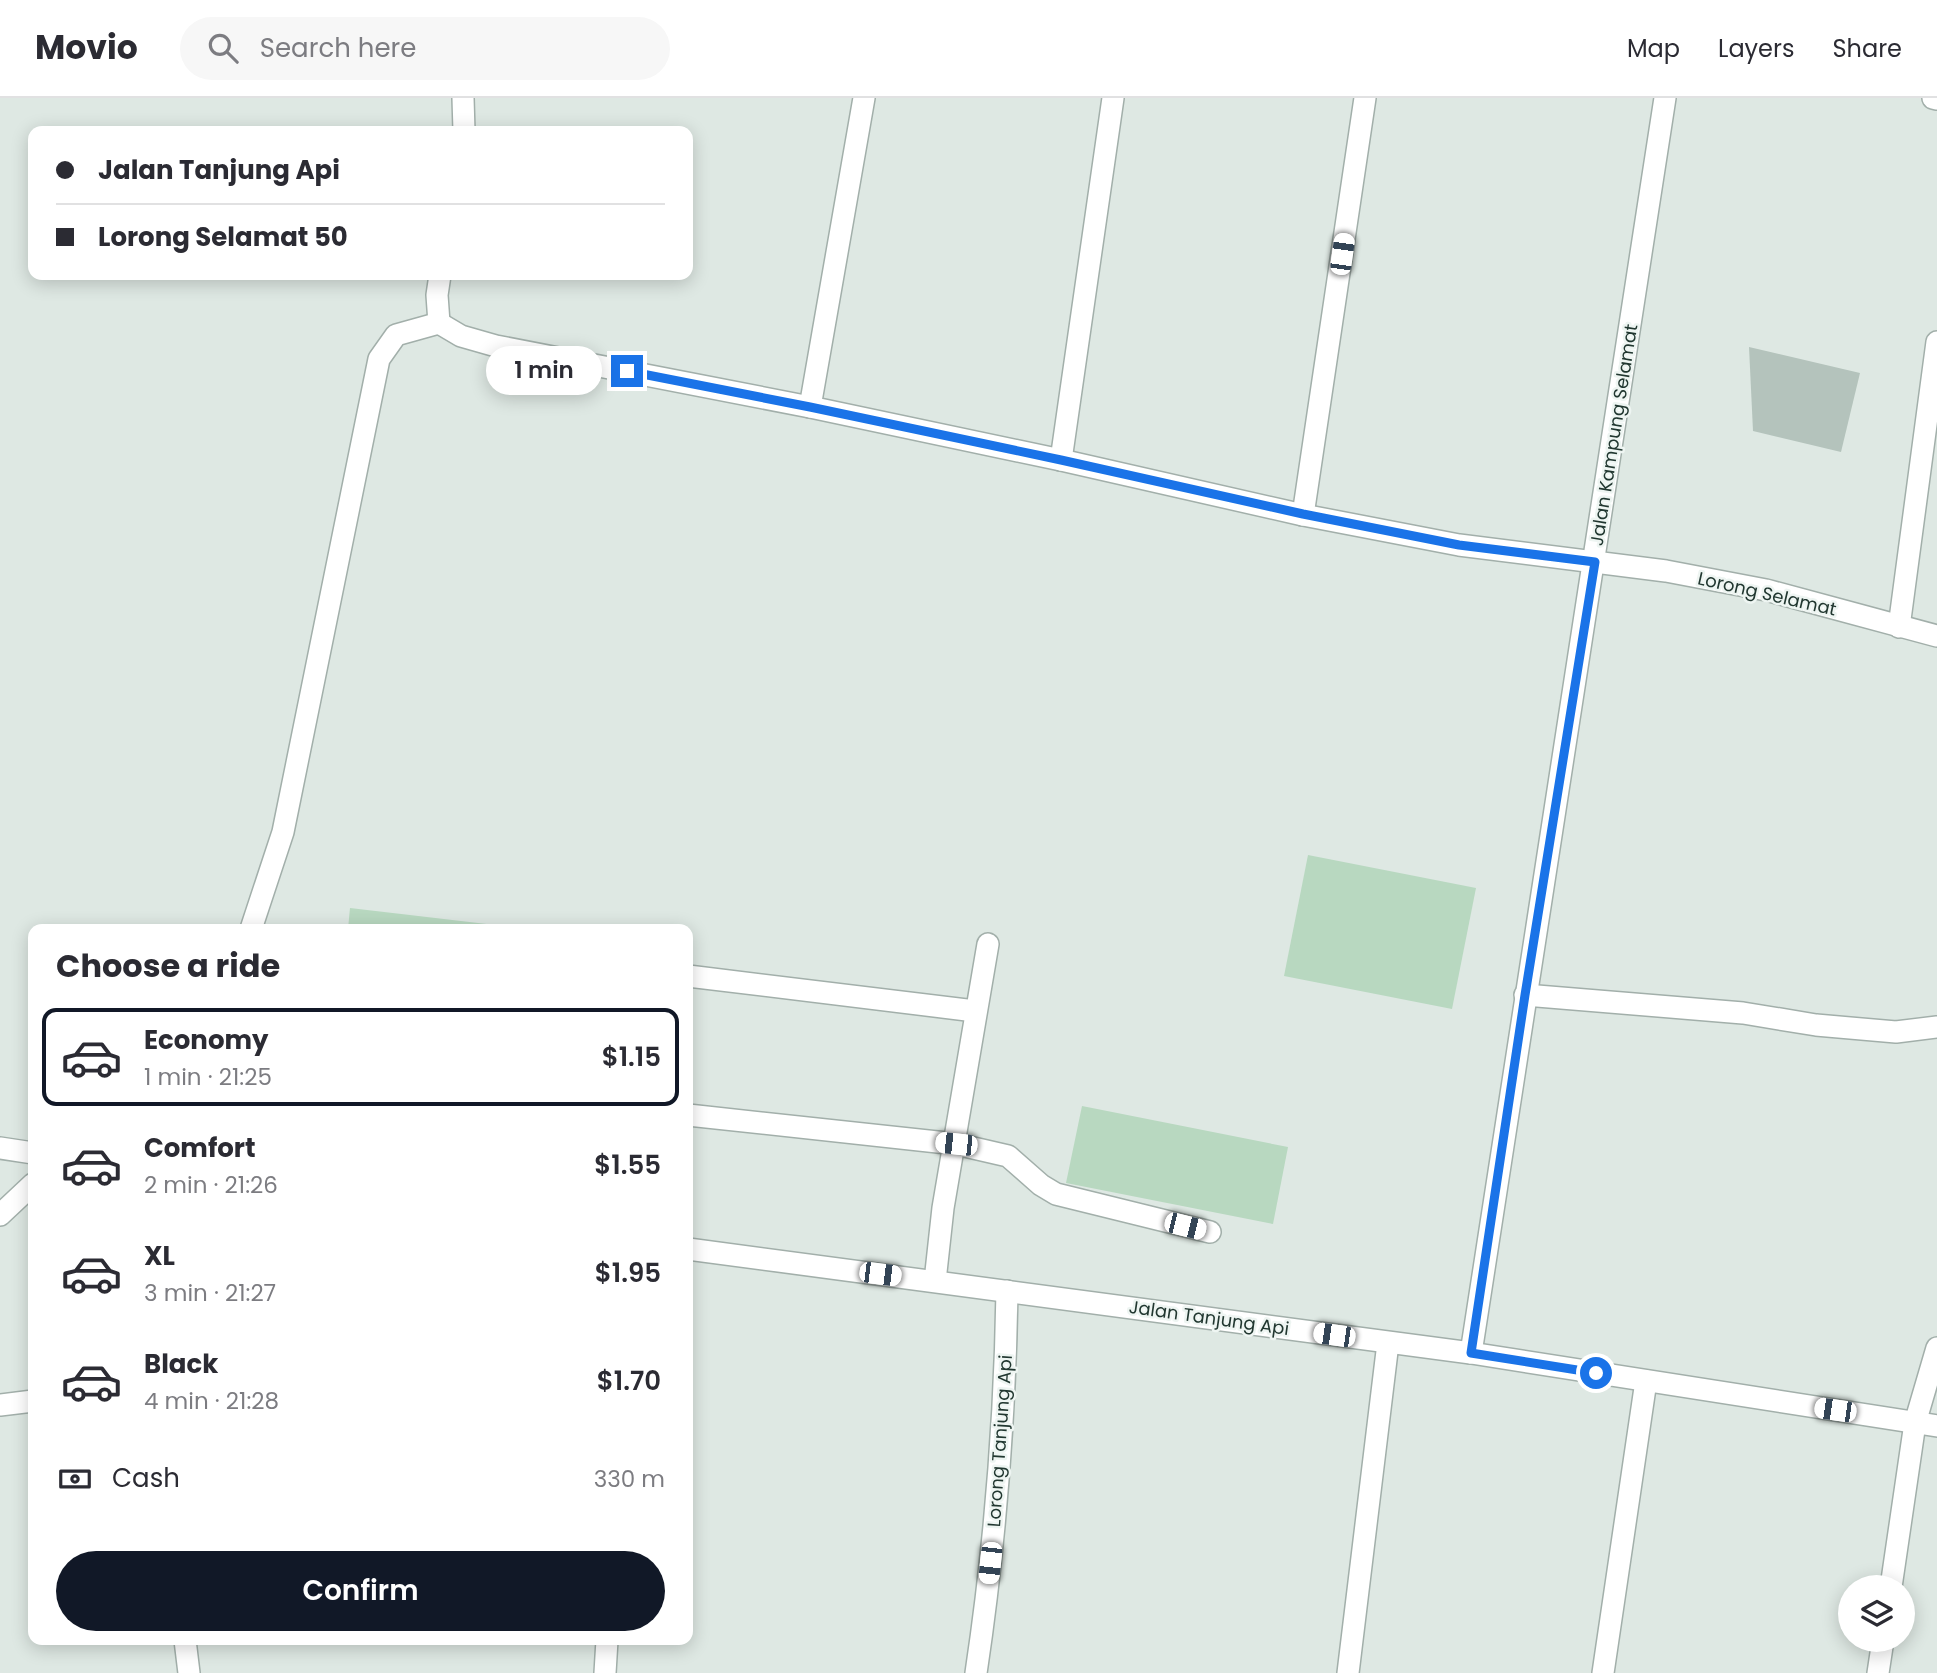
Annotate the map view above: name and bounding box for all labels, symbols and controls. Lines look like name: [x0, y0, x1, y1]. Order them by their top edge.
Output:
search box: [180, 17, 670, 80]
text: Movio: [35, 24, 138, 71]
icon: search: [204, 29, 242, 67]
text: Search here: [260, 30, 416, 66]
text: Map: [1627, 32, 1680, 65]
text: Layers: [1718, 32, 1794, 65]
text: Share: [1832, 32, 1902, 65]
text: Jalan Tanjung Api: [98, 152, 340, 188]
text: Lorong Selamat 50: [98, 219, 348, 255]
car: [1329, 232, 1356, 276]
street label: Jalan Kampung Selamat: [1584, 322, 1643, 547]
callout: 1 min: [487, 346, 602, 396]
text: 1 min: [514, 354, 574, 386]
route end: [611, 355, 643, 387]
street label: Lorong Selamat: [1695, 565, 1839, 622]
text: Choose a ride: [56, 943, 280, 988]
text: Economy: [144, 1022, 268, 1058]
icon: car: [60, 1026, 123, 1089]
text: $1.15: [602, 1039, 661, 1075]
text: 1 min · 21:25: [144, 1061, 272, 1093]
text: Comfort: [144, 1130, 256, 1166]
car: [935, 1131, 978, 1157]
icon: car: [60, 1134, 123, 1197]
text: $1.55: [594, 1147, 661, 1183]
text: 2 min · 21:26: [144, 1169, 278, 1201]
car: [1163, 1211, 1208, 1241]
text: XL: [144, 1238, 175, 1274]
icon: car: [60, 1242, 123, 1305]
text: $1.95: [595, 1255, 661, 1291]
car: [858, 1261, 903, 1287]
text: 3 min · 21:27: [144, 1277, 276, 1309]
street label: Jalan Tanjung Api: [1127, 1294, 1291, 1341]
car: [1312, 1322, 1357, 1348]
text: Black: [144, 1346, 218, 1382]
icon: car: [60, 1350, 123, 1413]
street label: Lorong Tanjung Api: [981, 1354, 1018, 1528]
route start: [1580, 1357, 1612, 1389]
text: $1.70: [597, 1363, 661, 1399]
text: 4 min · 21:28: [144, 1385, 279, 1417]
car: [1813, 1397, 1858, 1423]
icon: cash: [56, 1460, 94, 1498]
text: Cash: [112, 1460, 180, 1496]
text: 330 m: [594, 1463, 665, 1495]
car: [978, 1541, 1003, 1585]
button: Confirm: [56, 1551, 665, 1631]
map controls: [1838, 1575, 1915, 1652]
button: layers: [1838, 1575, 1915, 1652]

